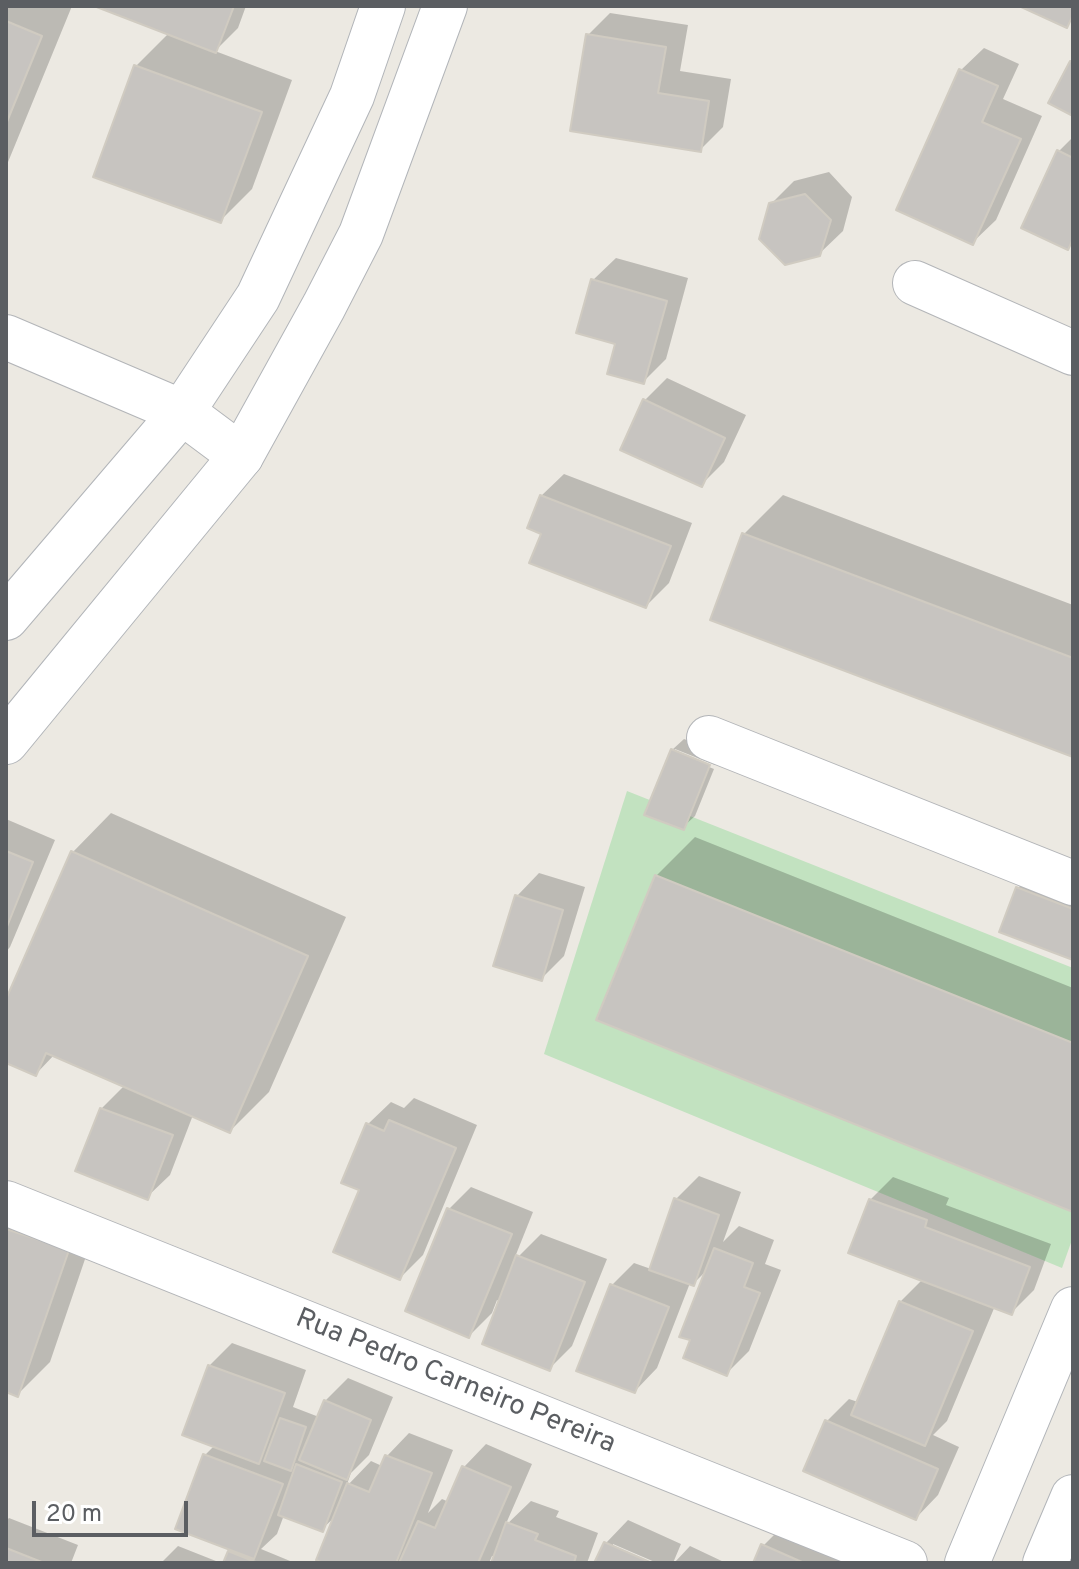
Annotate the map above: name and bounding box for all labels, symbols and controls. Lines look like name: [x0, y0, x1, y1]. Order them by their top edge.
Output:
street label: Rua Pedro Carneiro Pereira: [290, 1303, 620, 1463]
scale bar: [36, 1485, 192, 1535]
text: 20 m: [46, 1500, 102, 1530]

